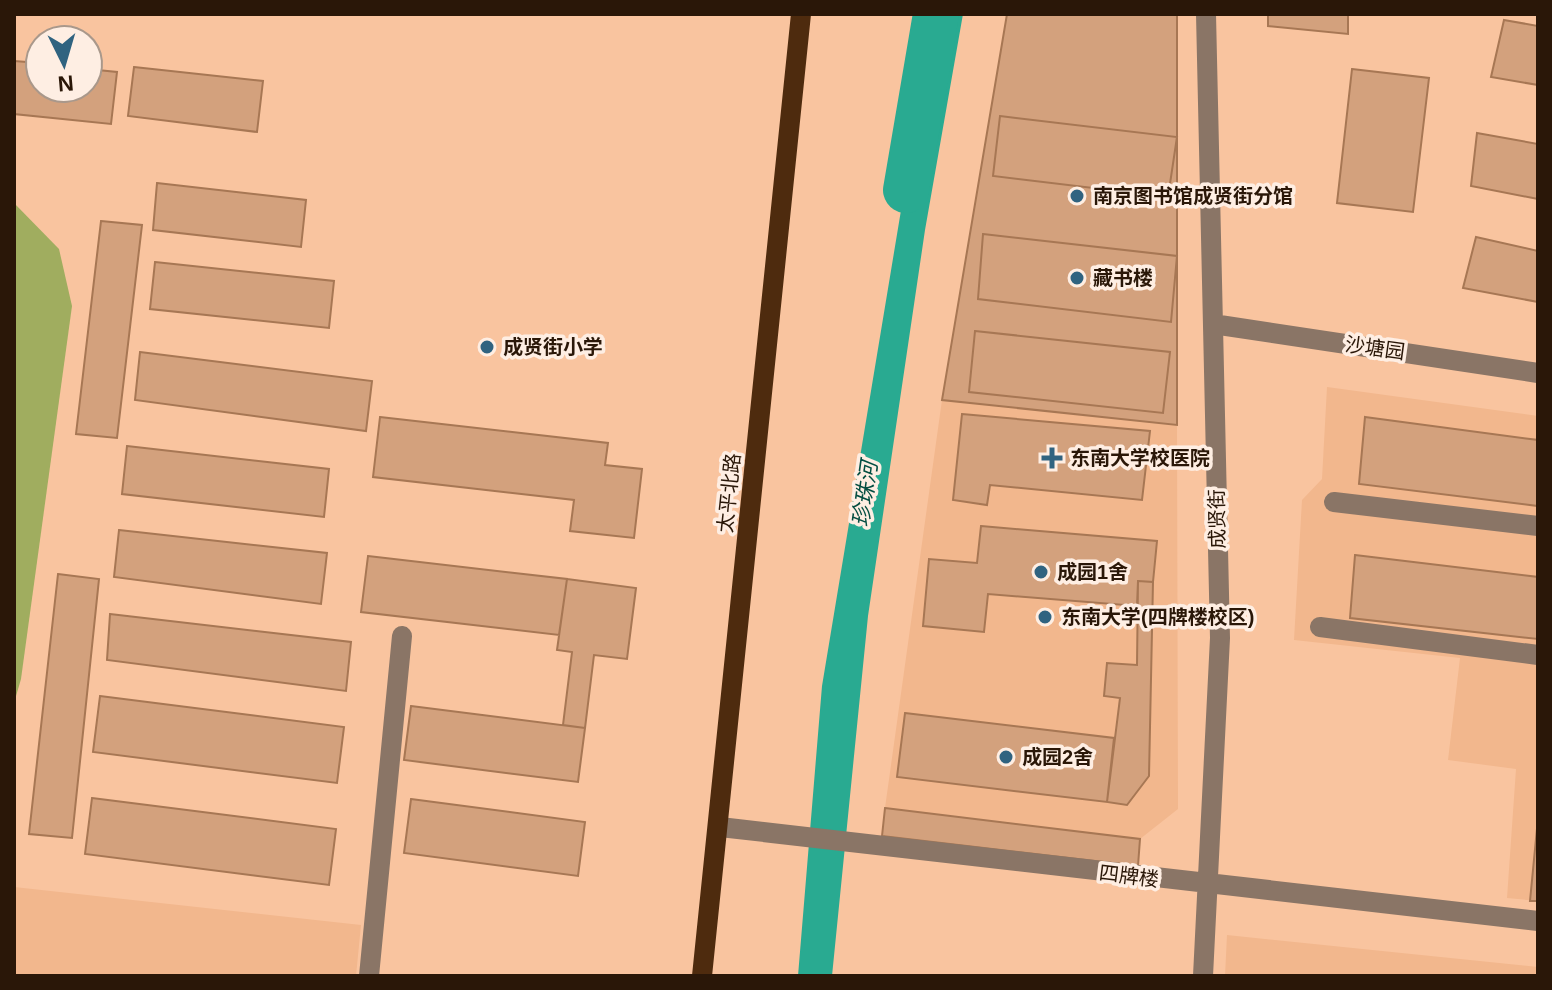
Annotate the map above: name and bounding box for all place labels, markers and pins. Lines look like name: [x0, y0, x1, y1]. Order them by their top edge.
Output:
place label: 南京图书馆成贤街分馆: [1093, 185, 1293, 207]
marker: 南京图书馆成贤街分馆: [1068, 187, 1086, 205]
place label: 藏书楼: [1093, 267, 1153, 289]
marker: 藏书楼: [1068, 269, 1086, 287]
place label: 成贤街小学: [503, 336, 603, 358]
marker: 成贤街小学: [478, 338, 496, 356]
marker: 东南大学校医院: [1041, 447, 1063, 469]
place label: 东南大学校医院: [1070, 447, 1210, 469]
place label: 成园1舍: [1057, 561, 1128, 583]
marker: 成园1舍: [1032, 563, 1050, 581]
place label: 东南大学(四牌楼校区): [1061, 606, 1254, 628]
marker: 东南大学(四牌楼校区): [1036, 608, 1054, 626]
place label: 成园2舍: [1022, 746, 1093, 768]
marker: 成园2舍: [997, 748, 1015, 766]

